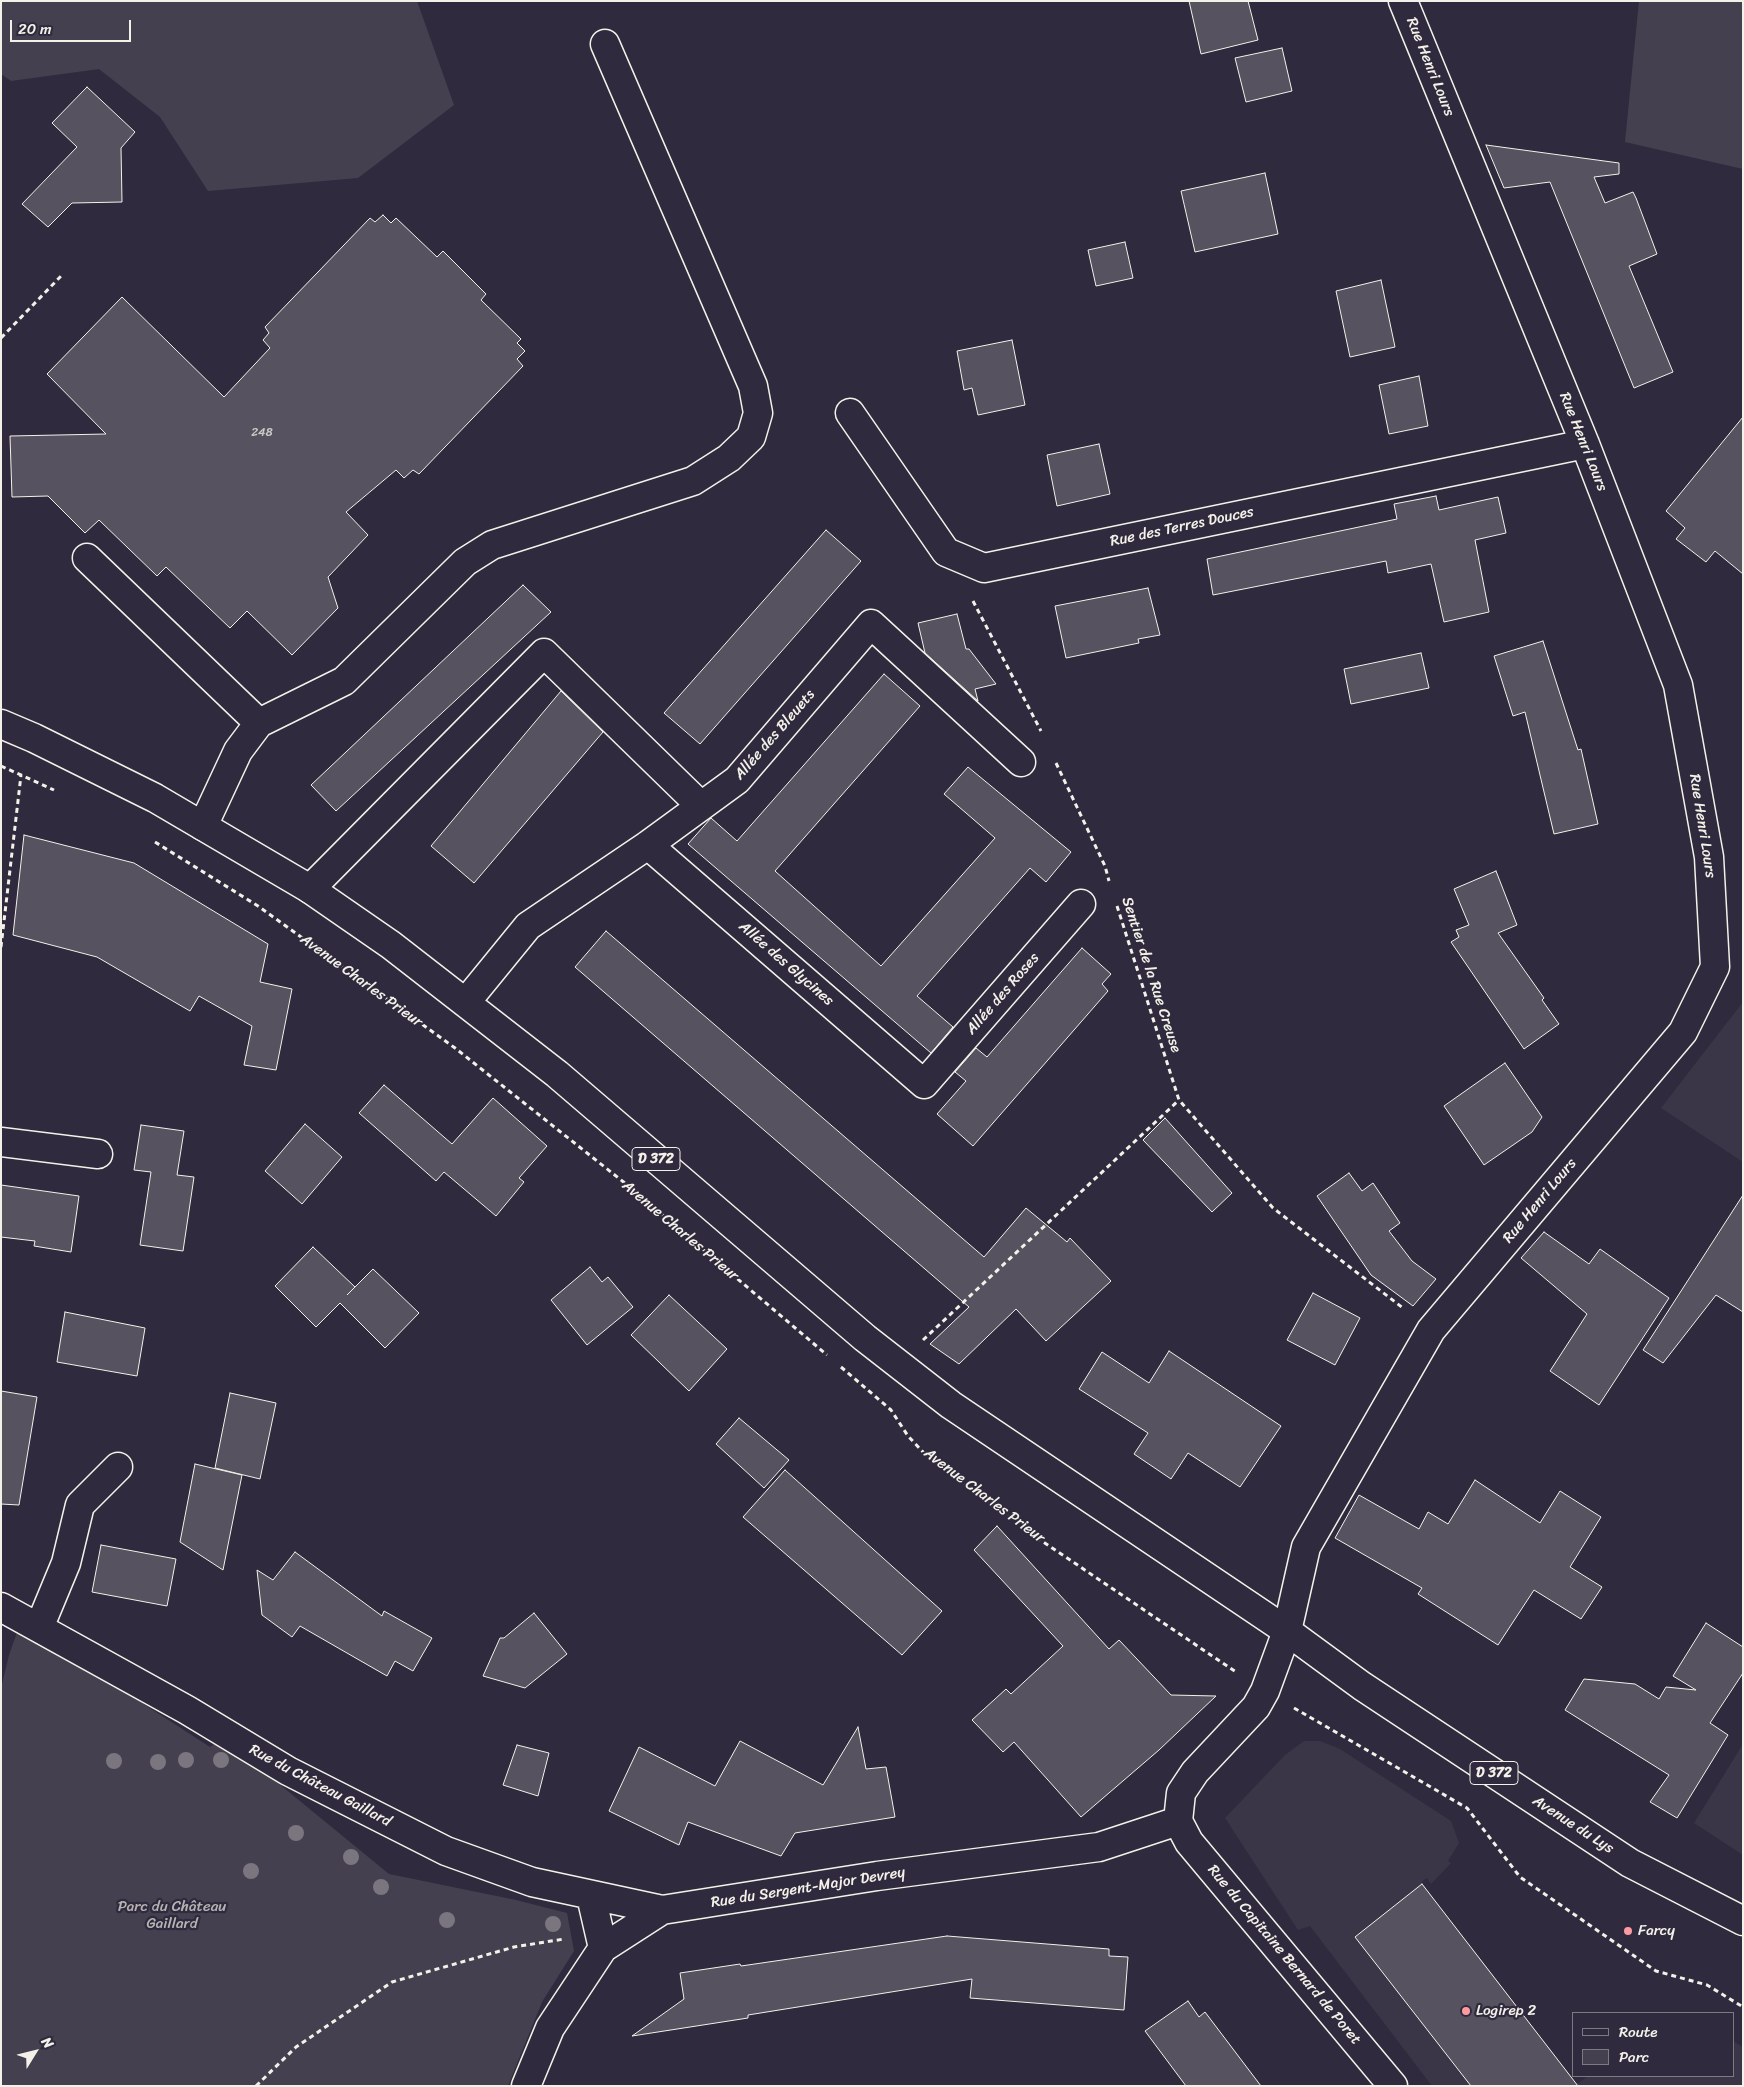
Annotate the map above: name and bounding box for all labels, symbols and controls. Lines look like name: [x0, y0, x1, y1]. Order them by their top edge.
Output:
scale bar: [12, 10, 134, 42]
street label: Rue Henri Lours: [1402, 15, 1458, 119]
text: 20 m: [18, 16, 52, 42]
street label: Rue Henri Lours: [1555, 390, 1611, 494]
house number: 248: [251, 426, 273, 440]
street label: Rue des Terres Douces: [1109, 503, 1255, 551]
street label: Allée des Bleuets: [731, 686, 819, 784]
street label: Rue Henri Lours: [1685, 773, 1719, 879]
street label: Sentier de la Rue Creuse: [1117, 895, 1185, 1055]
street label: Allée des Glycines: [735, 918, 837, 1010]
street label: Avenue Charles Prieur: [296, 931, 426, 1031]
street label: Allée des Roses: [963, 949, 1043, 1039]
road number: D 372: [632, 1148, 680, 1170]
street label: Rue Henri Lours: [1499, 1155, 1581, 1247]
street label: Avenue Charles Prieur: [618, 1177, 742, 1285]
street label: Avenue Charles Prieur: [920, 1445, 1048, 1547]
street label: Rue du Château Gaillard: [246, 1741, 394, 1831]
road number: D 372: [1470, 1762, 1518, 1785]
street label: Avenue du Lys: [1529, 1792, 1617, 1858]
street label: Rue du Capitaine Bernard de Poret: [1203, 1861, 1365, 2049]
street label: Rue du Sergent-Major Devrey: [710, 1864, 906, 1912]
park label: Parc du Château Gaillard: [118, 1898, 226, 1933]
place label: Farcy: [1638, 1922, 1675, 1940]
marker: Farcy: [1622, 1925, 1634, 1937]
place label: Logirep 2: [1476, 2002, 1536, 2020]
marker: Logirep 2: [1460, 2005, 1472, 2017]
legend: [1572, 2012, 1734, 2077]
text: Route: [1619, 2019, 1658, 2045]
north arrow: [10, 2027, 60, 2077]
text: N: [35, 2032, 60, 2054]
text: Parc: [1619, 2044, 1649, 2070]

